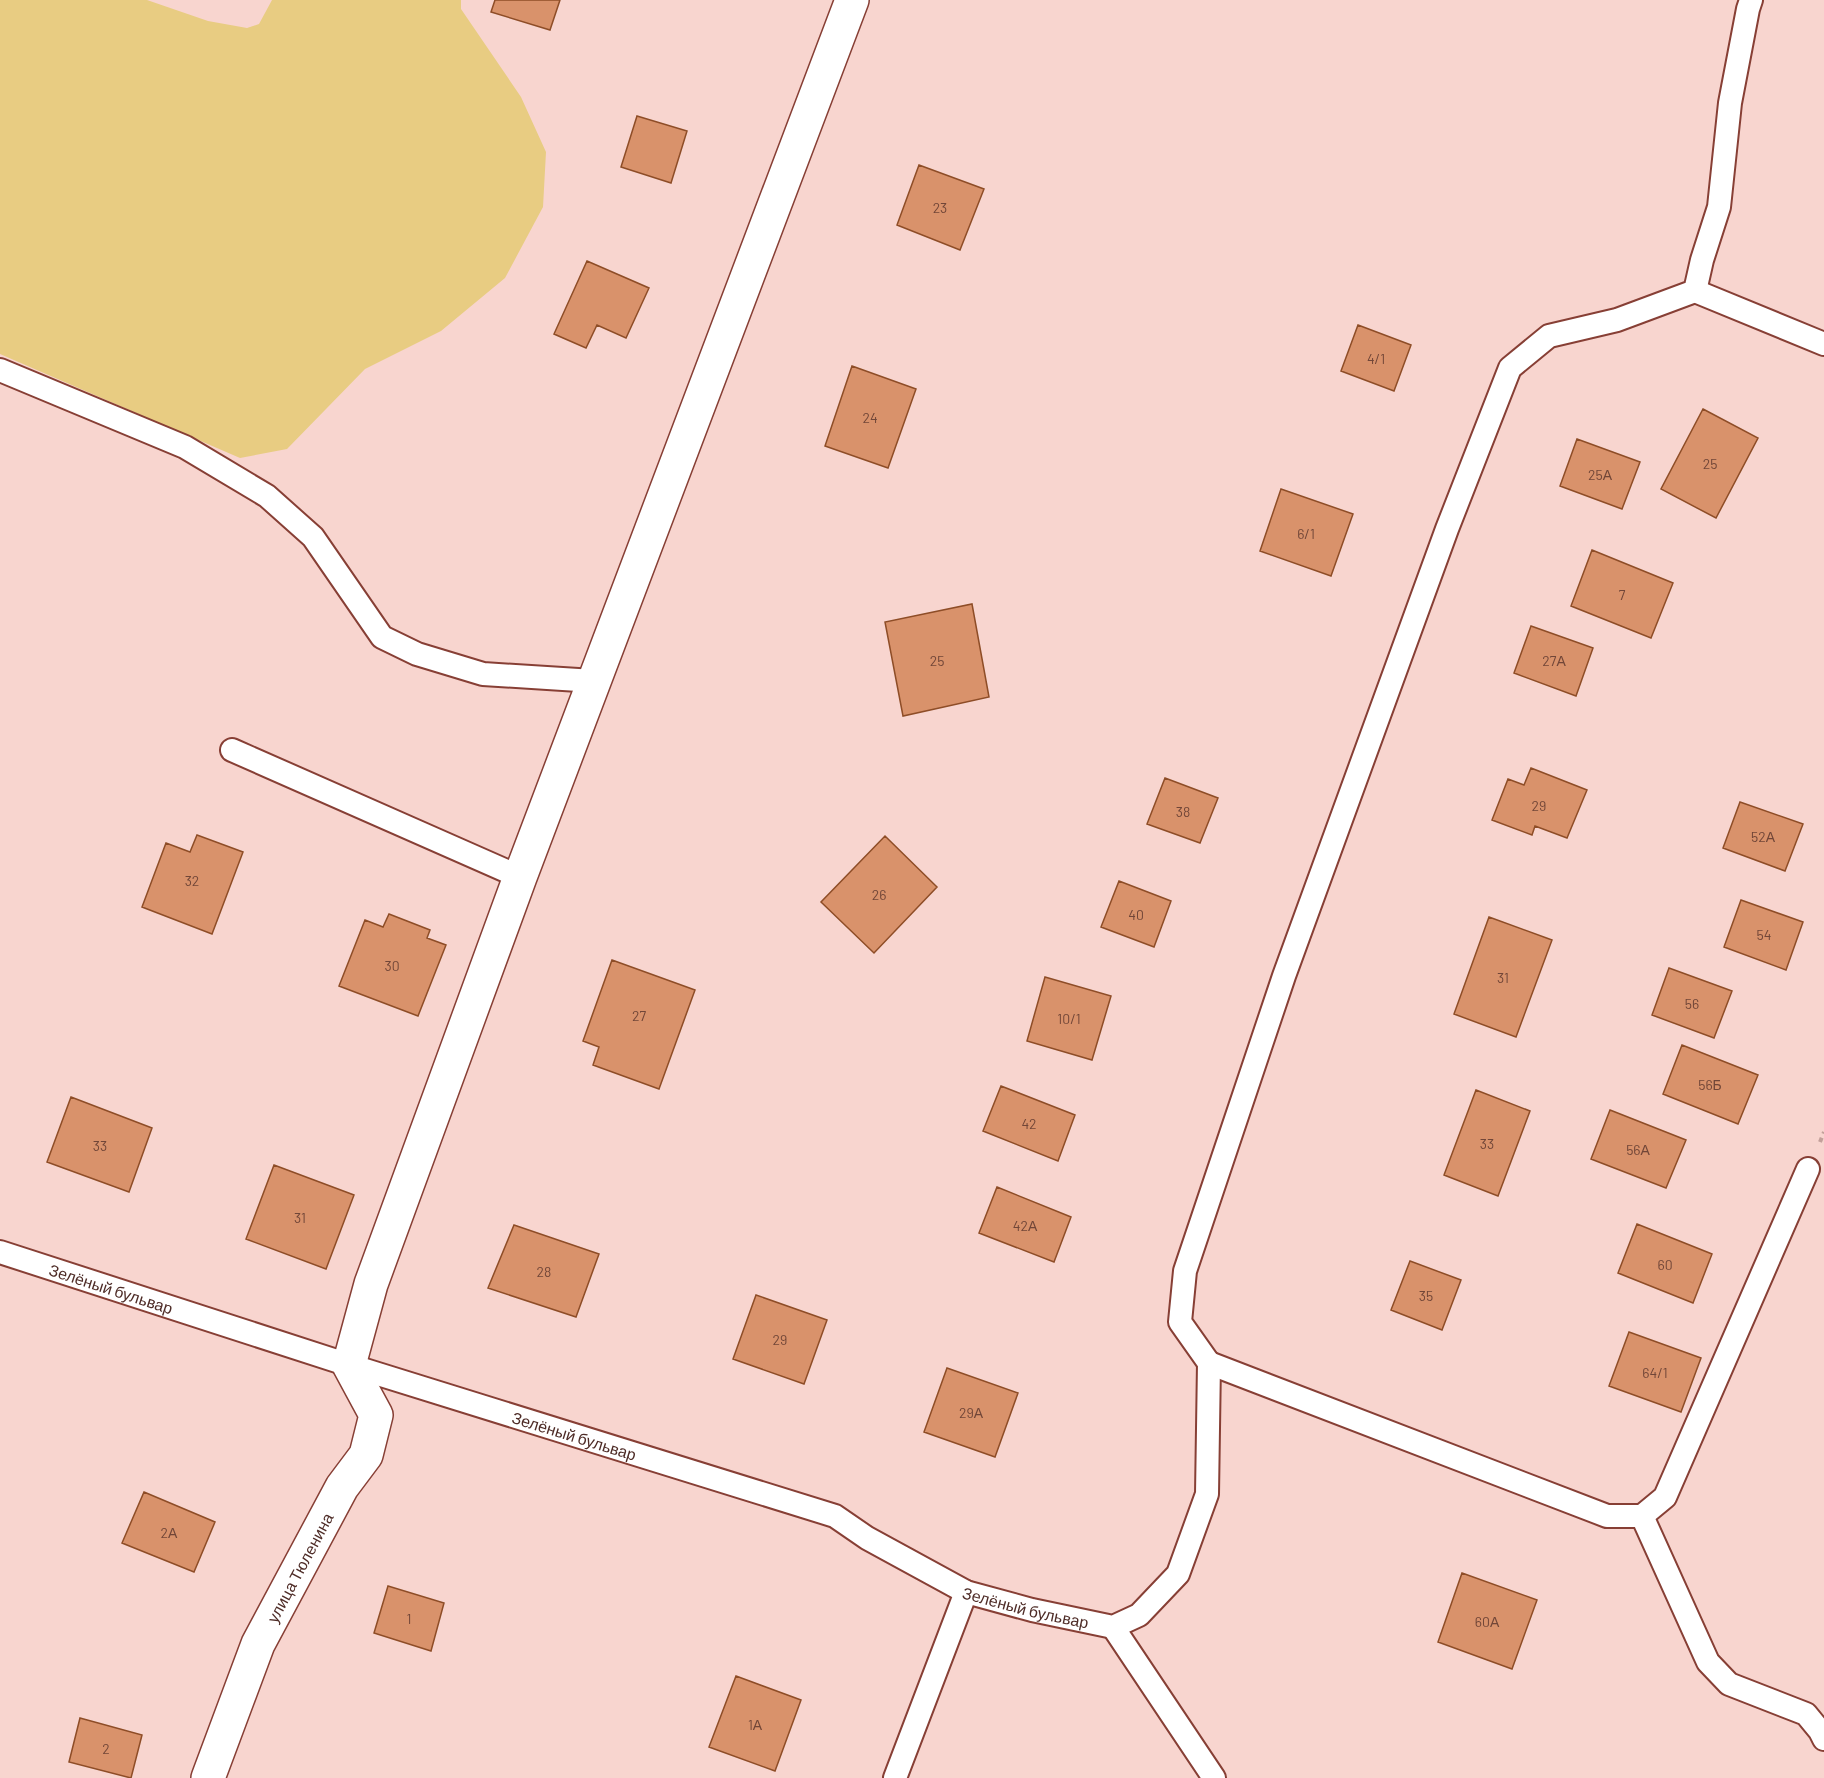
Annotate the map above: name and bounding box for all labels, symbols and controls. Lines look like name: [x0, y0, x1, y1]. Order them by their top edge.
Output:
house number: 23: [933, 199, 947, 216]
house number: 4/1: [1367, 350, 1385, 367]
house number: 24: [862, 409, 878, 426]
house number: 25: [1703, 455, 1717, 472]
house number: 25А: [1588, 466, 1613, 483]
house number: 6/1: [1297, 525, 1315, 542]
house number: 7: [1619, 586, 1626, 603]
house number: 25: [930, 652, 944, 669]
house number: 27А: [1542, 652, 1566, 669]
house number: 29: [1532, 797, 1546, 814]
house number: 38: [1176, 803, 1190, 820]
house number: 52А: [1751, 828, 1776, 845]
house number: 32: [185, 872, 199, 889]
house number: 26: [872, 886, 886, 903]
house number: 40: [1128, 906, 1144, 923]
house number: 54: [1757, 926, 1771, 943]
house number: 30: [384, 957, 400, 974]
house number: 31: [1497, 969, 1509, 986]
house number: 56: [1685, 995, 1699, 1012]
house number: 27: [632, 1007, 646, 1024]
house number: 10/1: [1057, 1010, 1081, 1027]
house number: 56Б: [1698, 1076, 1722, 1093]
house number: 42: [1021, 1115, 1037, 1132]
house number: 33: [1480, 1135, 1494, 1152]
house number: 33: [93, 1137, 107, 1154]
house number: 56А: [1626, 1141, 1651, 1158]
house number: 31: [294, 1209, 306, 1226]
house number: 42А: [1013, 1217, 1038, 1234]
house number: 60: [1657, 1256, 1673, 1273]
street label: Зелёный бульвар: [47, 1259, 176, 1317]
house number: 28: [537, 1263, 551, 1280]
house number: 35: [1419, 1287, 1433, 1304]
house number: 29: [773, 1331, 787, 1348]
house number: 64/1: [1642, 1364, 1668, 1381]
house number: 29А: [959, 1404, 984, 1421]
street label: Зелёный бульвар: [510, 1407, 639, 1463]
street label: улица Тюленина: [262, 1509, 336, 1625]
house number: 2А: [161, 1524, 178, 1541]
street label: Зелёный бульвар: [961, 1582, 1091, 1631]
house number: 1: [407, 1610, 411, 1627]
house number: 60А: [1475, 1613, 1500, 1630]
house number: 1А: [748, 1716, 763, 1733]
house number: 2: [102, 1740, 110, 1757]

